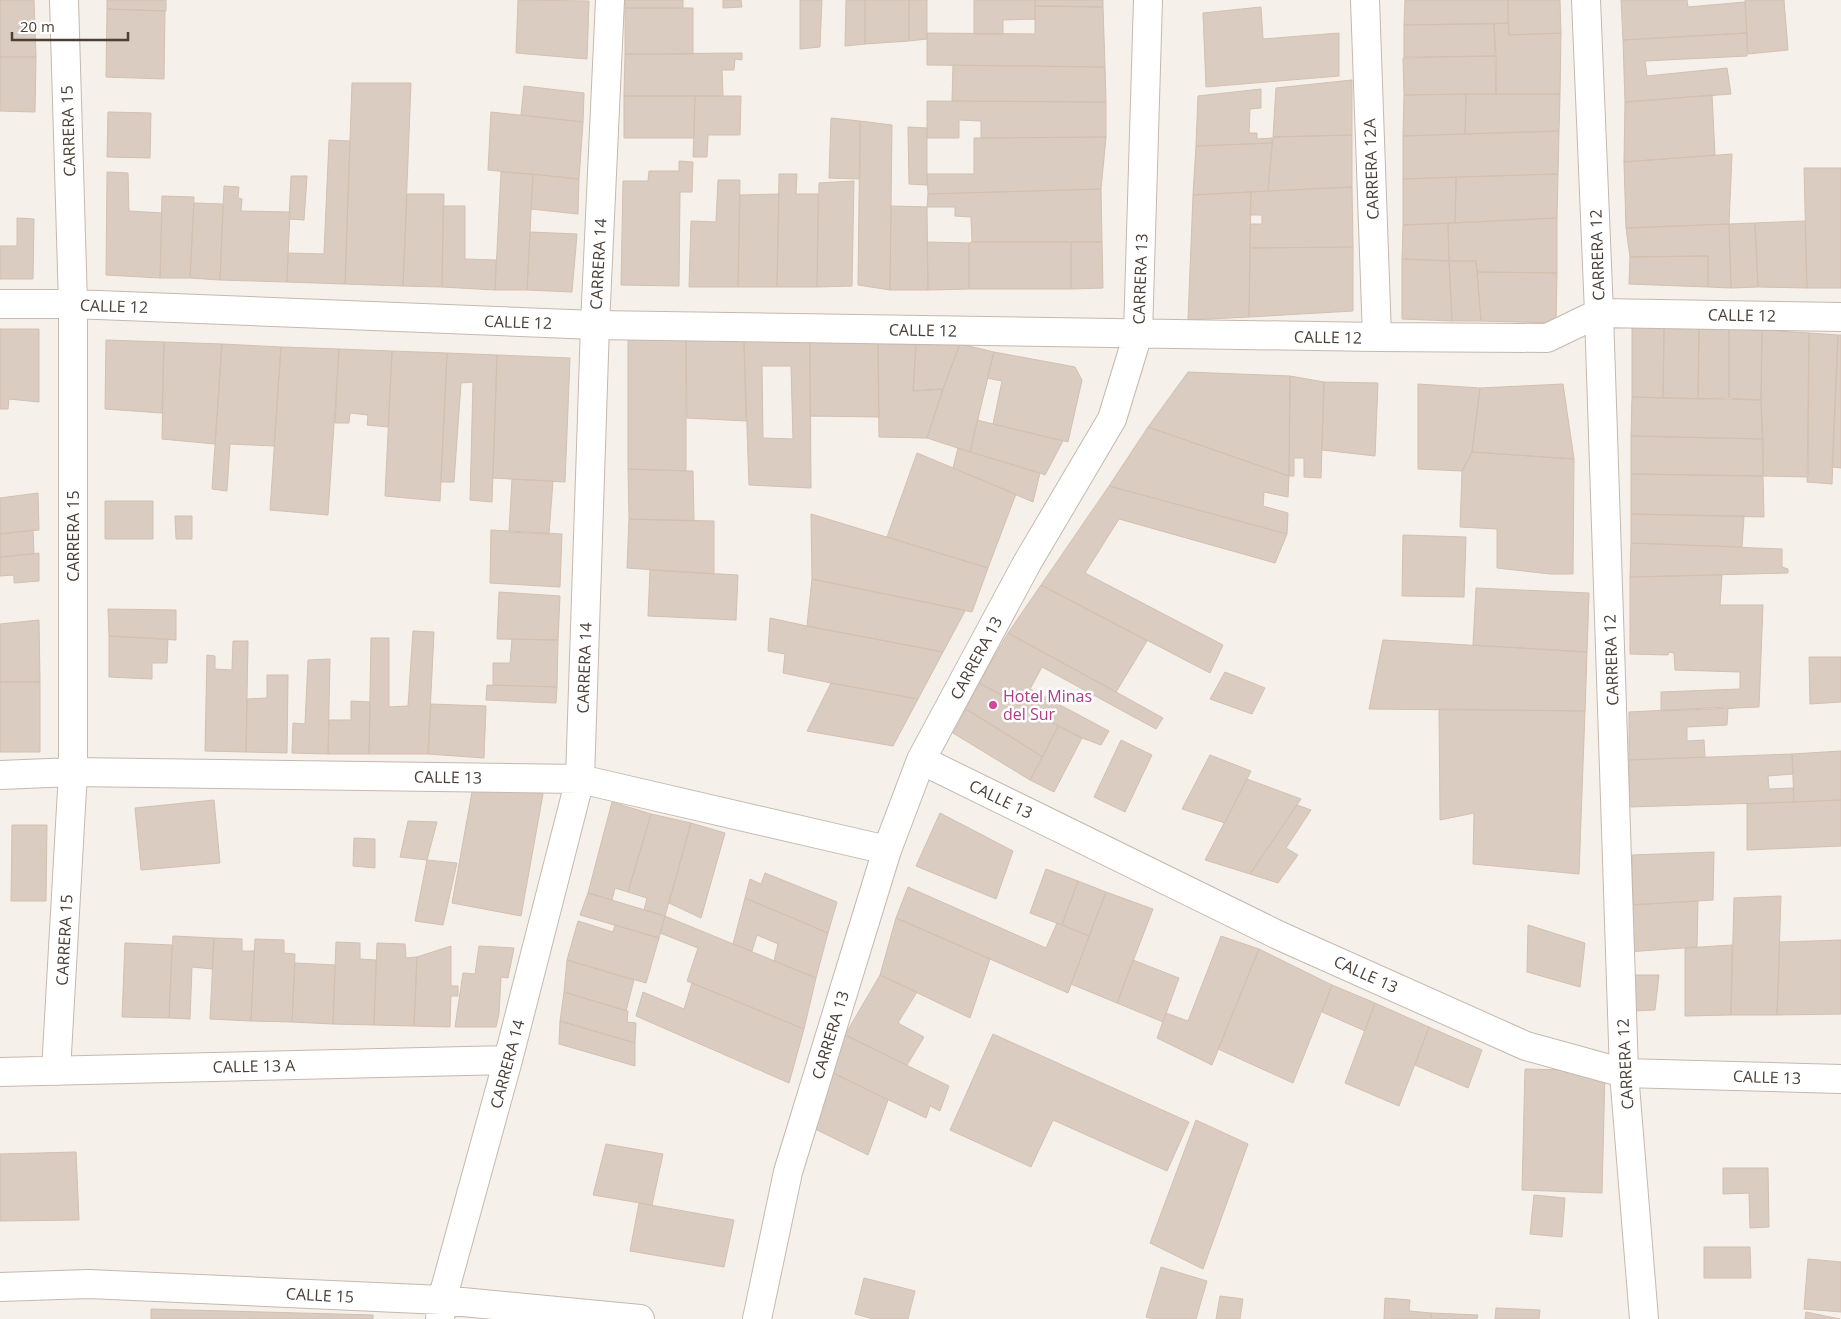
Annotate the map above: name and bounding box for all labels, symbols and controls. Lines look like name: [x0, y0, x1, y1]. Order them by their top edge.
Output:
scale bar: [12, 10, 129, 42]
text: 20 m: [20, 16, 55, 36]
street label: CARRERA 15: [55, 85, 81, 177]
street label: CARRERA 12A: [1358, 117, 1384, 220]
street label: CARRERA 12: [1584, 209, 1610, 301]
street label: CARRERA 14: [585, 218, 611, 310]
street label: CARRERA 13: [1127, 233, 1153, 325]
street label: CALLE 12: [80, 294, 148, 318]
street label: CALLE 12: [1708, 303, 1776, 327]
street label: CALLE 12: [484, 310, 552, 334]
street label: CALLE 12: [889, 318, 957, 342]
street label: CALLE 12: [1294, 325, 1362, 349]
street label: CARRERA 15: [62, 490, 84, 582]
street label: CARRERA 13: [945, 613, 1007, 703]
street label: CARRERA 12: [1598, 614, 1624, 706]
street label: CARRERA 14: [571, 622, 597, 714]
place label: Hotel Minas del Sur: [1003, 685, 1092, 725]
marker: Hotel Minas del Sur: [987, 699, 999, 711]
street label: CALLE 13: [414, 765, 482, 789]
street label: CALLE 13: [966, 774, 1036, 824]
street label: CARRERA 15: [51, 894, 77, 986]
street label: CALLE 13: [1330, 950, 1402, 998]
street label: CARRERA 13: [806, 988, 854, 1082]
street label: CARRERA 14: [485, 1017, 529, 1111]
street label: CARRERA 12: [1612, 1018, 1638, 1110]
street label: CALLE 13 A: [213, 1054, 296, 1078]
street label: CALLE 13: [1733, 1065, 1801, 1089]
street label: CALLE 15: [285, 1282, 355, 1308]

